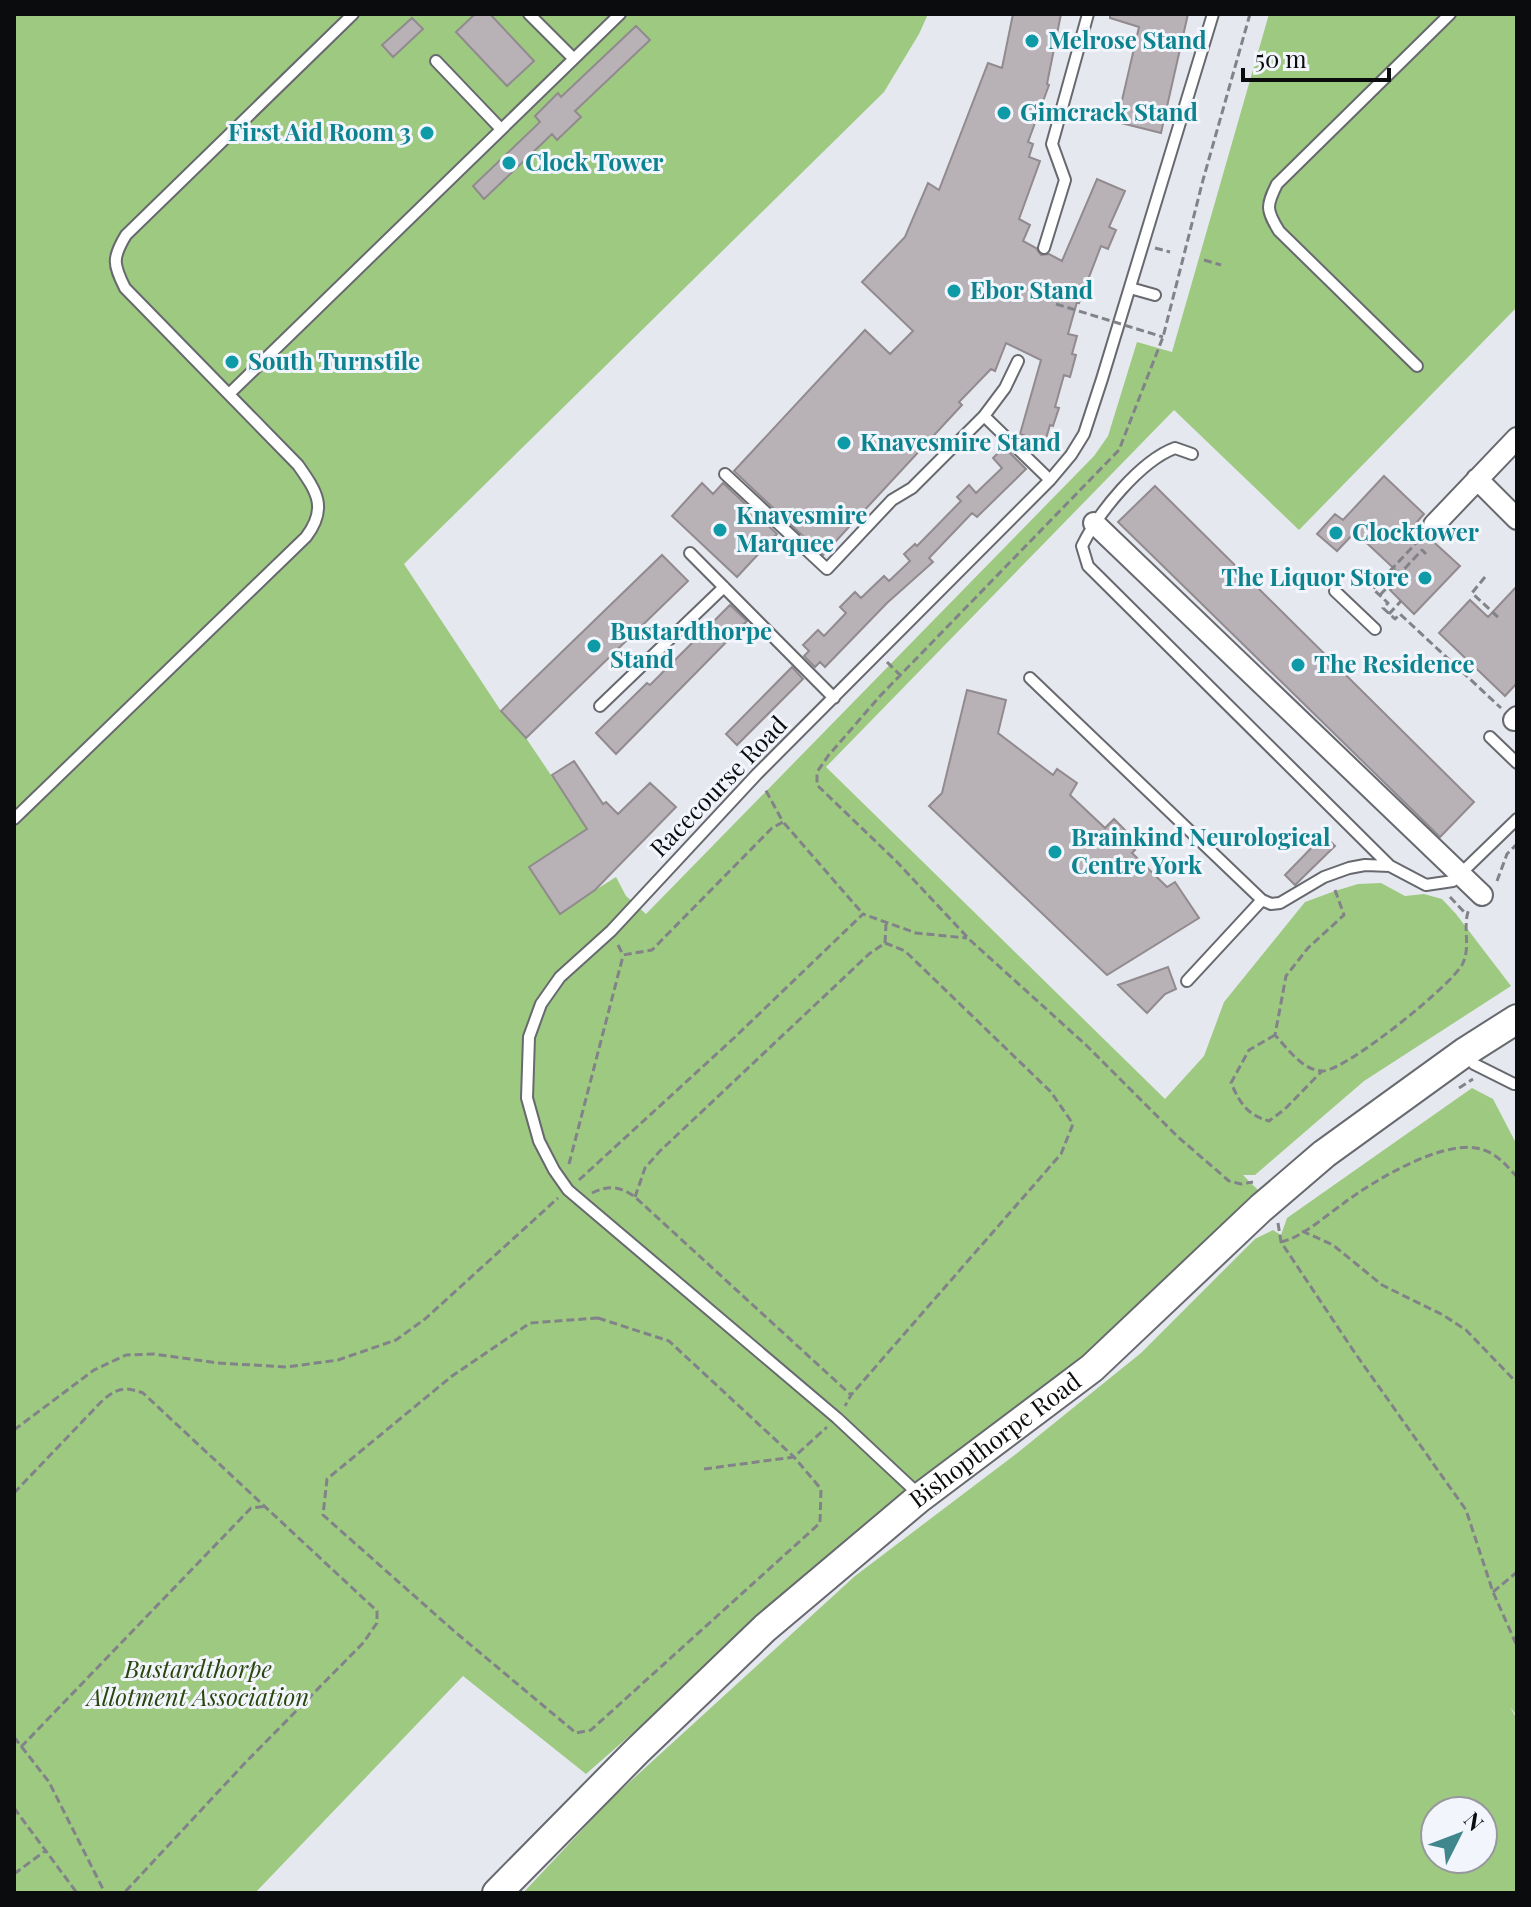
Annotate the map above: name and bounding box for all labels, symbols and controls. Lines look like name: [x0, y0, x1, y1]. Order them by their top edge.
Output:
place label: Melrose Stand: [1048, 23, 1207, 55]
marker: Melrose Stand: [1023, 32, 1041, 50]
scale bar: [1243, 32, 1389, 82]
text: 50 m: [1255, 42, 1307, 74]
place label: Gimcrack Stand: [1020, 95, 1198, 127]
marker: Gimcrack Stand: [995, 104, 1013, 122]
place label: First Aid Room 3: [228, 115, 411, 147]
marker: First Aid Room 3: [418, 124, 436, 142]
place label: Clock Tower: [525, 145, 664, 177]
marker: Clock Tower: [500, 154, 518, 172]
place label: Ebor Stand: [970, 273, 1093, 305]
marker: Ebor Stand: [945, 282, 963, 300]
place label: South Turnstile: [248, 344, 420, 376]
marker: South Turnstile: [223, 353, 241, 371]
place label: Knavesmire Stand: [860, 425, 1061, 457]
marker: Knavesmire Stand: [835, 434, 853, 452]
place label: Knavesmire Marquee: [736, 498, 867, 558]
place label: Clocktower: [1352, 515, 1480, 547]
marker: Knavesmire Marquee: [711, 521, 729, 539]
marker: Clocktower: [1327, 524, 1345, 542]
place label: The Liquor Store: [1221, 560, 1409, 592]
marker: The Liquor Store: [1416, 569, 1434, 587]
place label: Bustardthorpe Stand: [610, 614, 772, 674]
marker: Bustardthorpe Stand: [585, 637, 603, 655]
place label: The Residence: [1314, 647, 1475, 679]
marker: The Residence: [1289, 656, 1307, 674]
street label: Racecourse Road: [642, 708, 793, 863]
place label: Brainkind Neurological Centre York: [1071, 820, 1331, 880]
marker: Brainkind Neurological Centre York: [1046, 843, 1064, 861]
street label: Bishopthorpe Road: [902, 1364, 1087, 1514]
park label: Bustardthorpe Allotment Association: [84, 1652, 309, 1712]
north arrow: [1419, 1795, 1499, 1875]
text: N: [1458, 1805, 1491, 1837]

